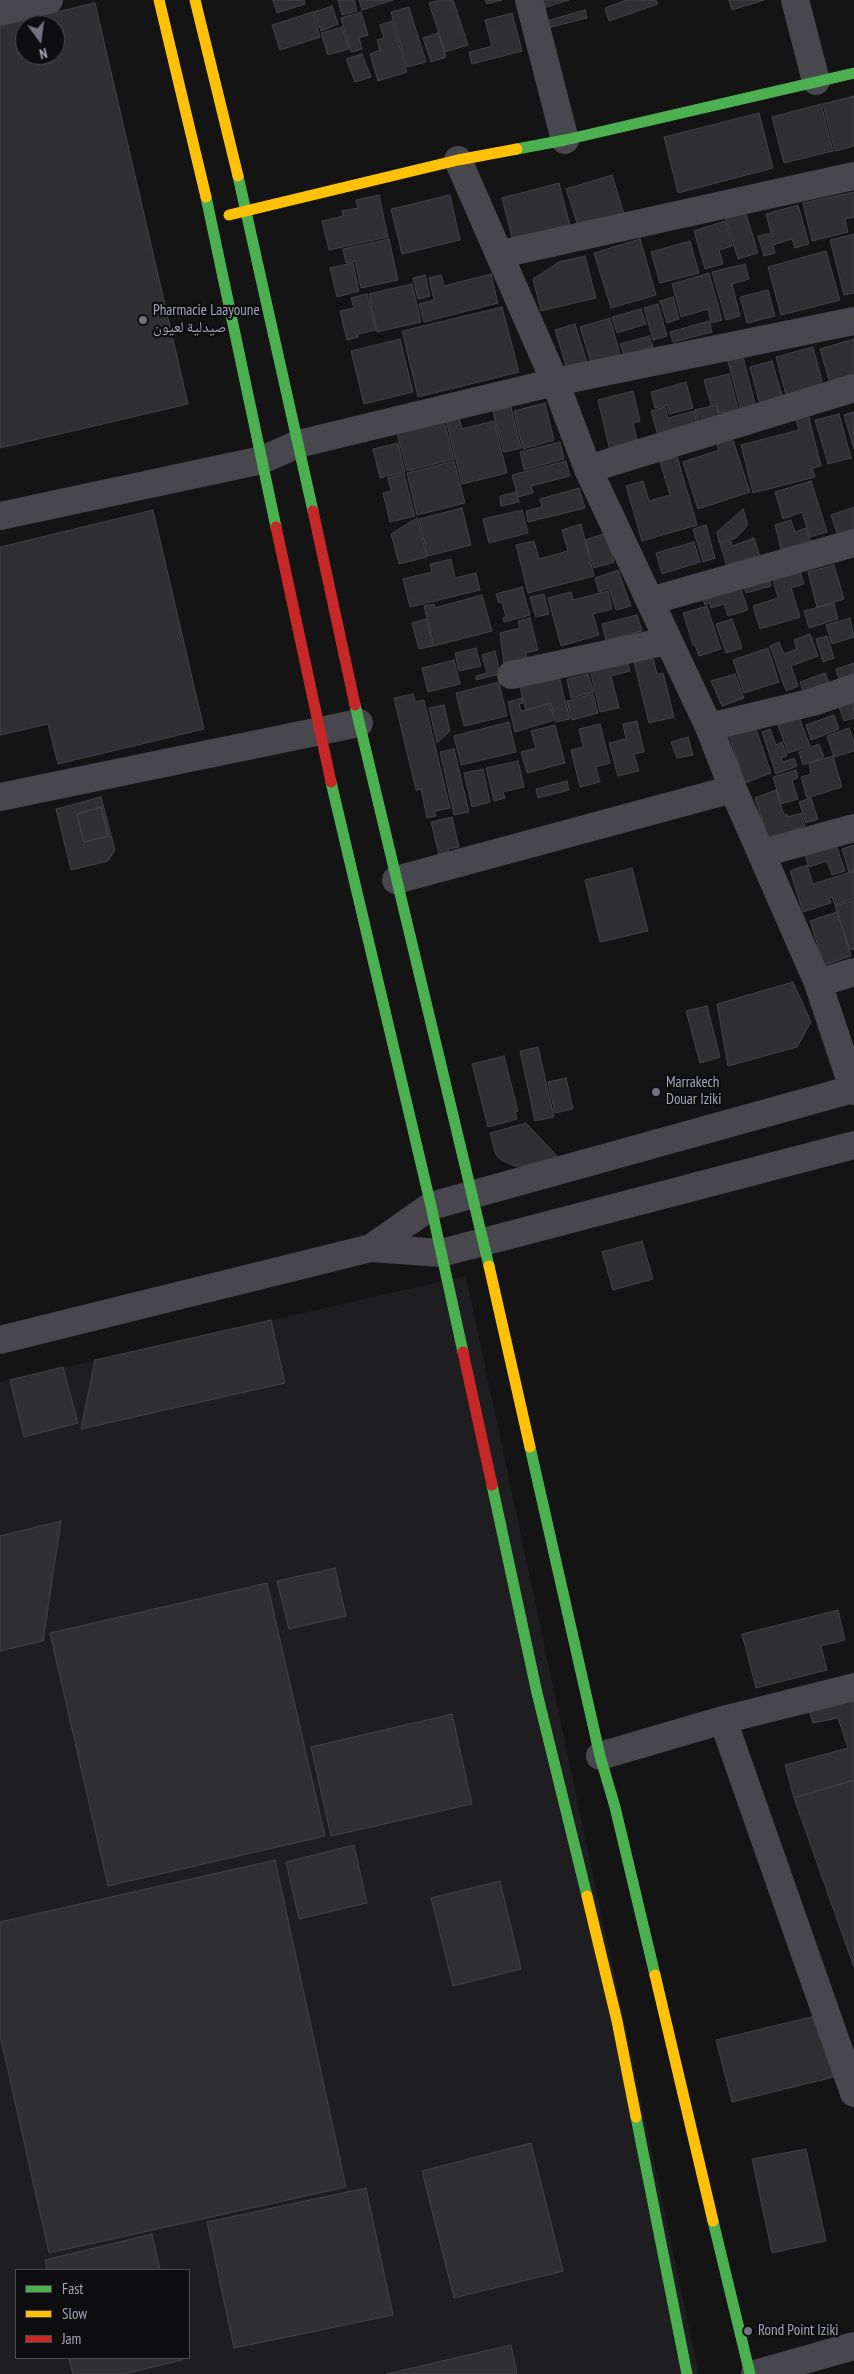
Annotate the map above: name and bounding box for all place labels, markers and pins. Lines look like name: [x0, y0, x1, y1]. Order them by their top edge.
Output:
place label: Pharmacie Laayoune صيدلية لعيون: [153, 302, 260, 337]
marker: Pharmacie Laayoune صيدلية لعيون: [137, 314, 149, 326]
place label: Marrakech Douar Iziki: [666, 1074, 721, 1109]
marker: Marrakech Douar Iziki: [650, 1086, 662, 1098]
place label: Rond Point Iziki: [758, 2322, 839, 2340]
marker: Rond Point Iziki: [742, 2325, 754, 2337]

